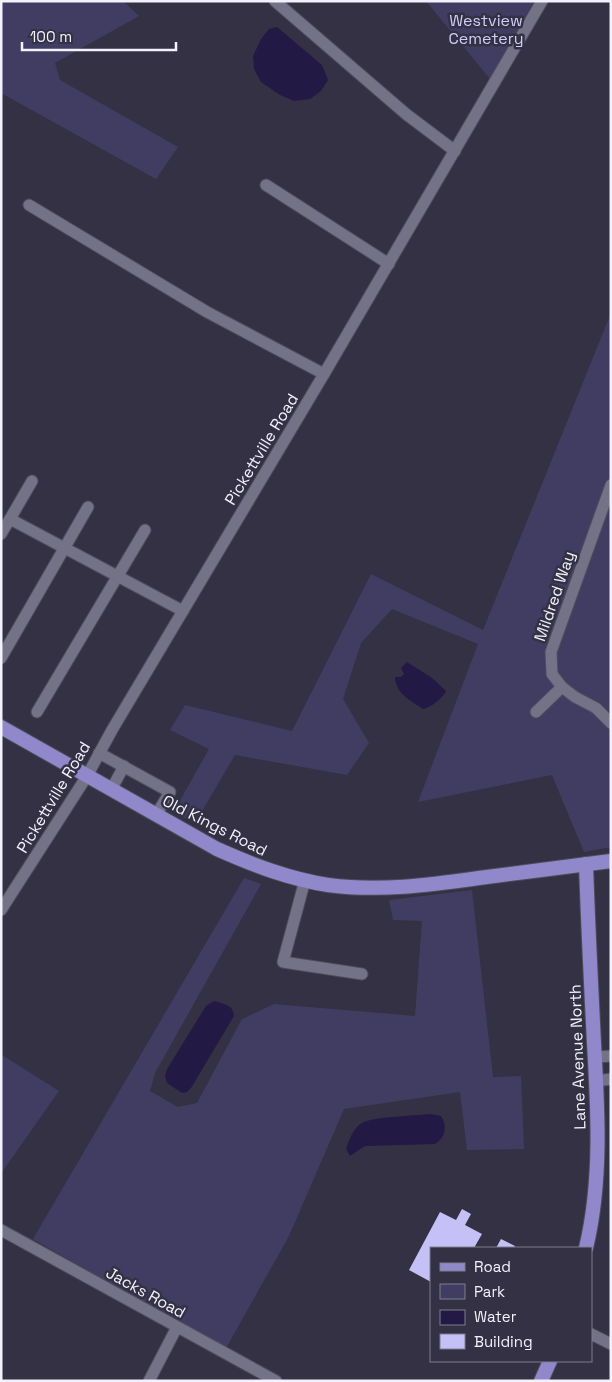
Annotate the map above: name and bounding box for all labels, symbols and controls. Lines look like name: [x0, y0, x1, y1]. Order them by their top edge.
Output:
park label: Westview Cemetery: [448, 10, 524, 49]
scale bar: [22, 20, 176, 52]
text: 100 m: [30, 27, 72, 46]
street label: Pickettville Road: [220, 390, 303, 509]
street label: Mildred Way: [529, 548, 580, 644]
street label: Pickettville Road: [12, 738, 95, 857]
street label: Old Kings Road: [159, 790, 271, 861]
street label: Lane Avenue North: [564, 984, 591, 1130]
legend: [430, 1247, 592, 1362]
text: Road: [474, 1257, 511, 1276]
street label: Jacks Road: [102, 1262, 189, 1323]
text: Park: [474, 1282, 505, 1301]
text: Water: [474, 1307, 517, 1326]
text: Building: [474, 1332, 533, 1351]

